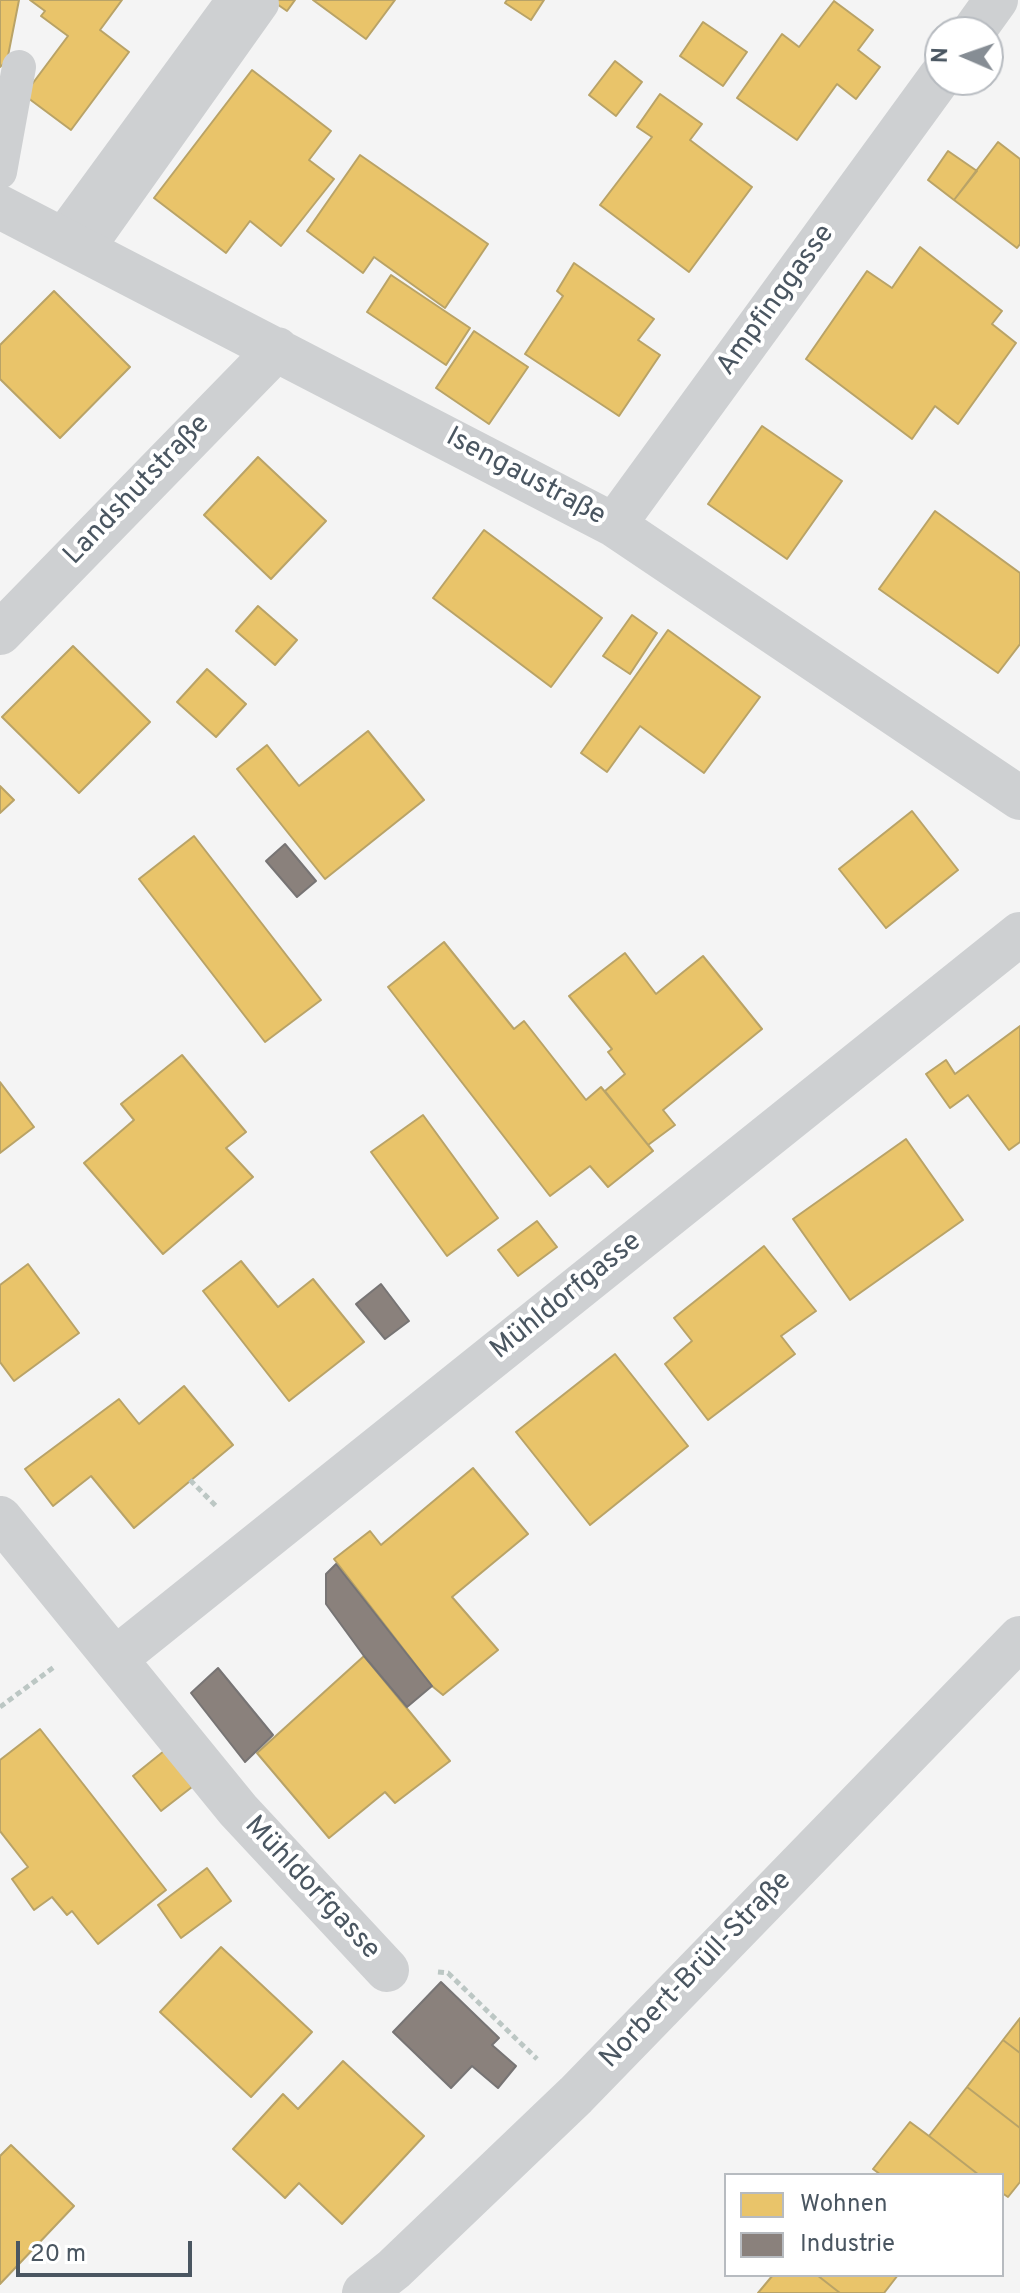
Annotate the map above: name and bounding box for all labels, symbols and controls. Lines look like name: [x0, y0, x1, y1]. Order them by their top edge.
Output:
north arrow: [924, 16, 1004, 96]
text: N: [928, 47, 955, 64]
street label: Ampfinggasse: [711, 219, 843, 383]
street label: Landshutstraße: [58, 409, 218, 573]
street label: Isengaustraße: [439, 422, 611, 534]
street label: Mühldorfgasse: [485, 1226, 649, 1368]
street label: Mühldorfgasse: [236, 1810, 386, 1968]
street label: Norbert-Brüll-Straße: [594, 1865, 800, 2077]
legend: [724, 2173, 1004, 2277]
text: Wohnen: [800, 2190, 887, 2220]
scale bar: [20, 2225, 196, 2275]
text: Industrie: [800, 2230, 895, 2260]
text: 20 m: [30, 2240, 86, 2270]

